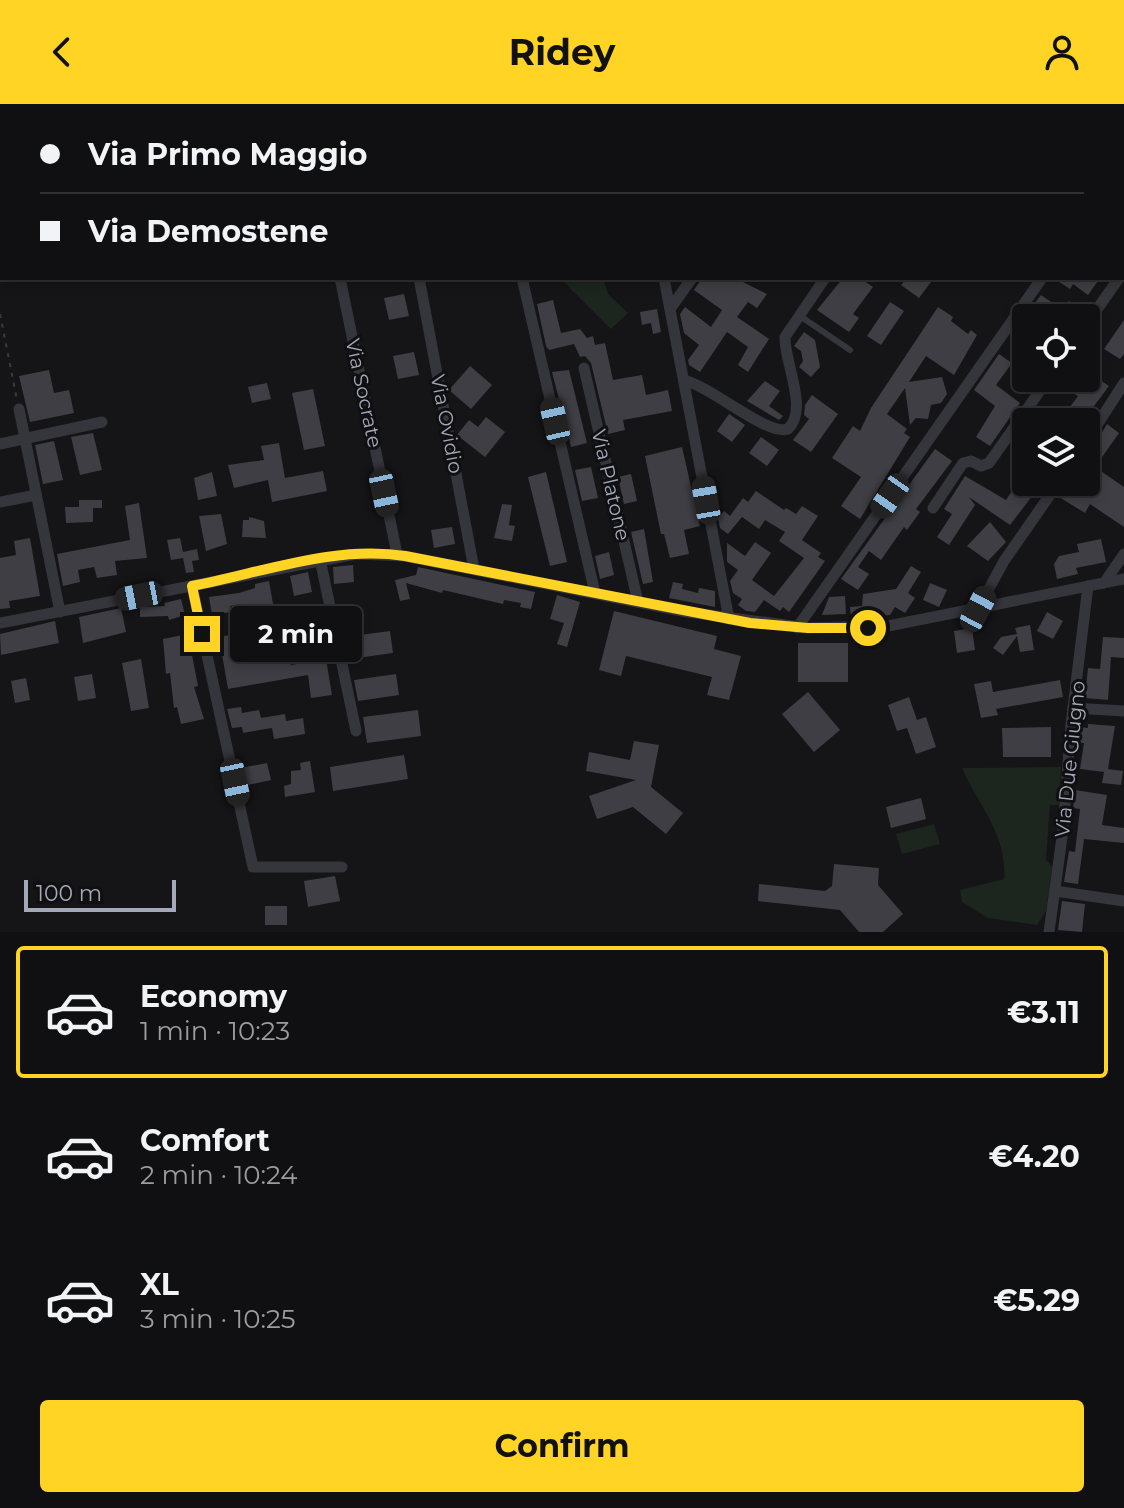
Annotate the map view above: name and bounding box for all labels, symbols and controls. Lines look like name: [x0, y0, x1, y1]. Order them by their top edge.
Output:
icon: back: [40, 30, 84, 74]
text: Ridey: [509, 30, 615, 74]
icon: person: [1040, 30, 1084, 74]
text: Via Primo Maggio: [88, 136, 367, 173]
text: Via Demostene: [88, 213, 328, 250]
map controls: [1012, 304, 1100, 496]
button: locate: [1012, 304, 1100, 392]
street label: Via Socrate: [341, 336, 387, 450]
street label: Via Ovidio: [426, 372, 468, 476]
car: [538, 395, 572, 447]
button: layers: [1012, 408, 1100, 496]
street label: Via Platone: [587, 427, 635, 543]
car: [367, 467, 401, 519]
car: [866, 469, 914, 523]
car: [690, 474, 722, 526]
car: [113, 580, 165, 612]
car: [956, 582, 1000, 636]
callout: 2 min: [230, 606, 362, 662]
route start: [850, 610, 886, 646]
route end: [184, 616, 220, 652]
text: 2 min: [258, 618, 334, 650]
street label: Via Due Giugno: [1050, 679, 1090, 839]
car: [218, 756, 252, 808]
scale bar: [24, 876, 176, 912]
text: 100 m: [36, 880, 102, 907]
icon: car: [44, 976, 116, 1048]
text: Economy: [140, 978, 287, 1015]
text: €3.11: [1007, 994, 1080, 1031]
text: 1 min · 10:23: [140, 1015, 290, 1047]
icon: car: [44, 1120, 116, 1192]
text: Comfort: [140, 1122, 270, 1159]
text: €4.20: [989, 1138, 1080, 1175]
text: 2 min · 10:24: [140, 1159, 297, 1191]
icon: car: [44, 1264, 116, 1336]
text: XL: [140, 1266, 179, 1303]
text: €5.29: [993, 1282, 1080, 1319]
text: 3 min · 10:25: [140, 1303, 295, 1335]
button: Confirm: [40, 1400, 1084, 1492]

